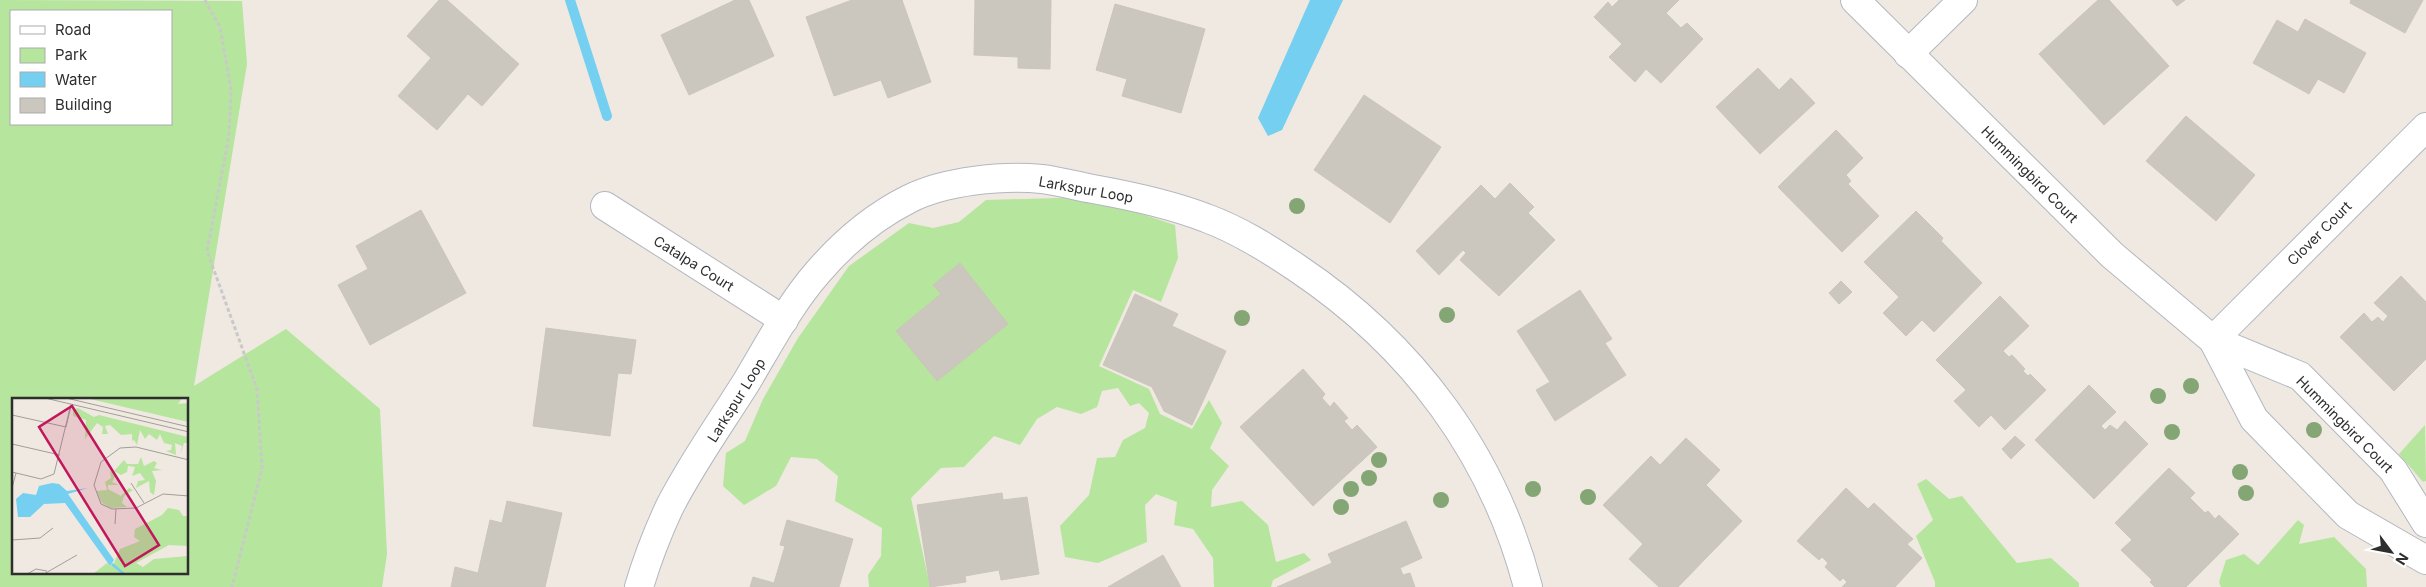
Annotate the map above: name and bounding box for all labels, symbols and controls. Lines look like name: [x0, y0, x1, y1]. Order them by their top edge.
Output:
legend: [10, 10, 172, 125]
text: Road: [55, 20, 91, 39]
text: Park: [55, 45, 88, 64]
text: Water: [55, 70, 97, 89]
text: Building: [55, 95, 112, 114]
street label: Hummingbird Court: [1978, 122, 2082, 226]
street label: Larkspur Loop: [1037, 172, 1135, 206]
street label: Clover Court: [2283, 197, 2355, 269]
street label: Catalpa Court: [651, 232, 738, 295]
street label: Larkspur Loop: [703, 355, 769, 445]
street label: Hummingbird Court: [2293, 372, 2397, 476]
inset map: [12, 398, 189, 574]
north arrow: [2366, 527, 2416, 577]
text: N: [2392, 550, 2412, 568]

